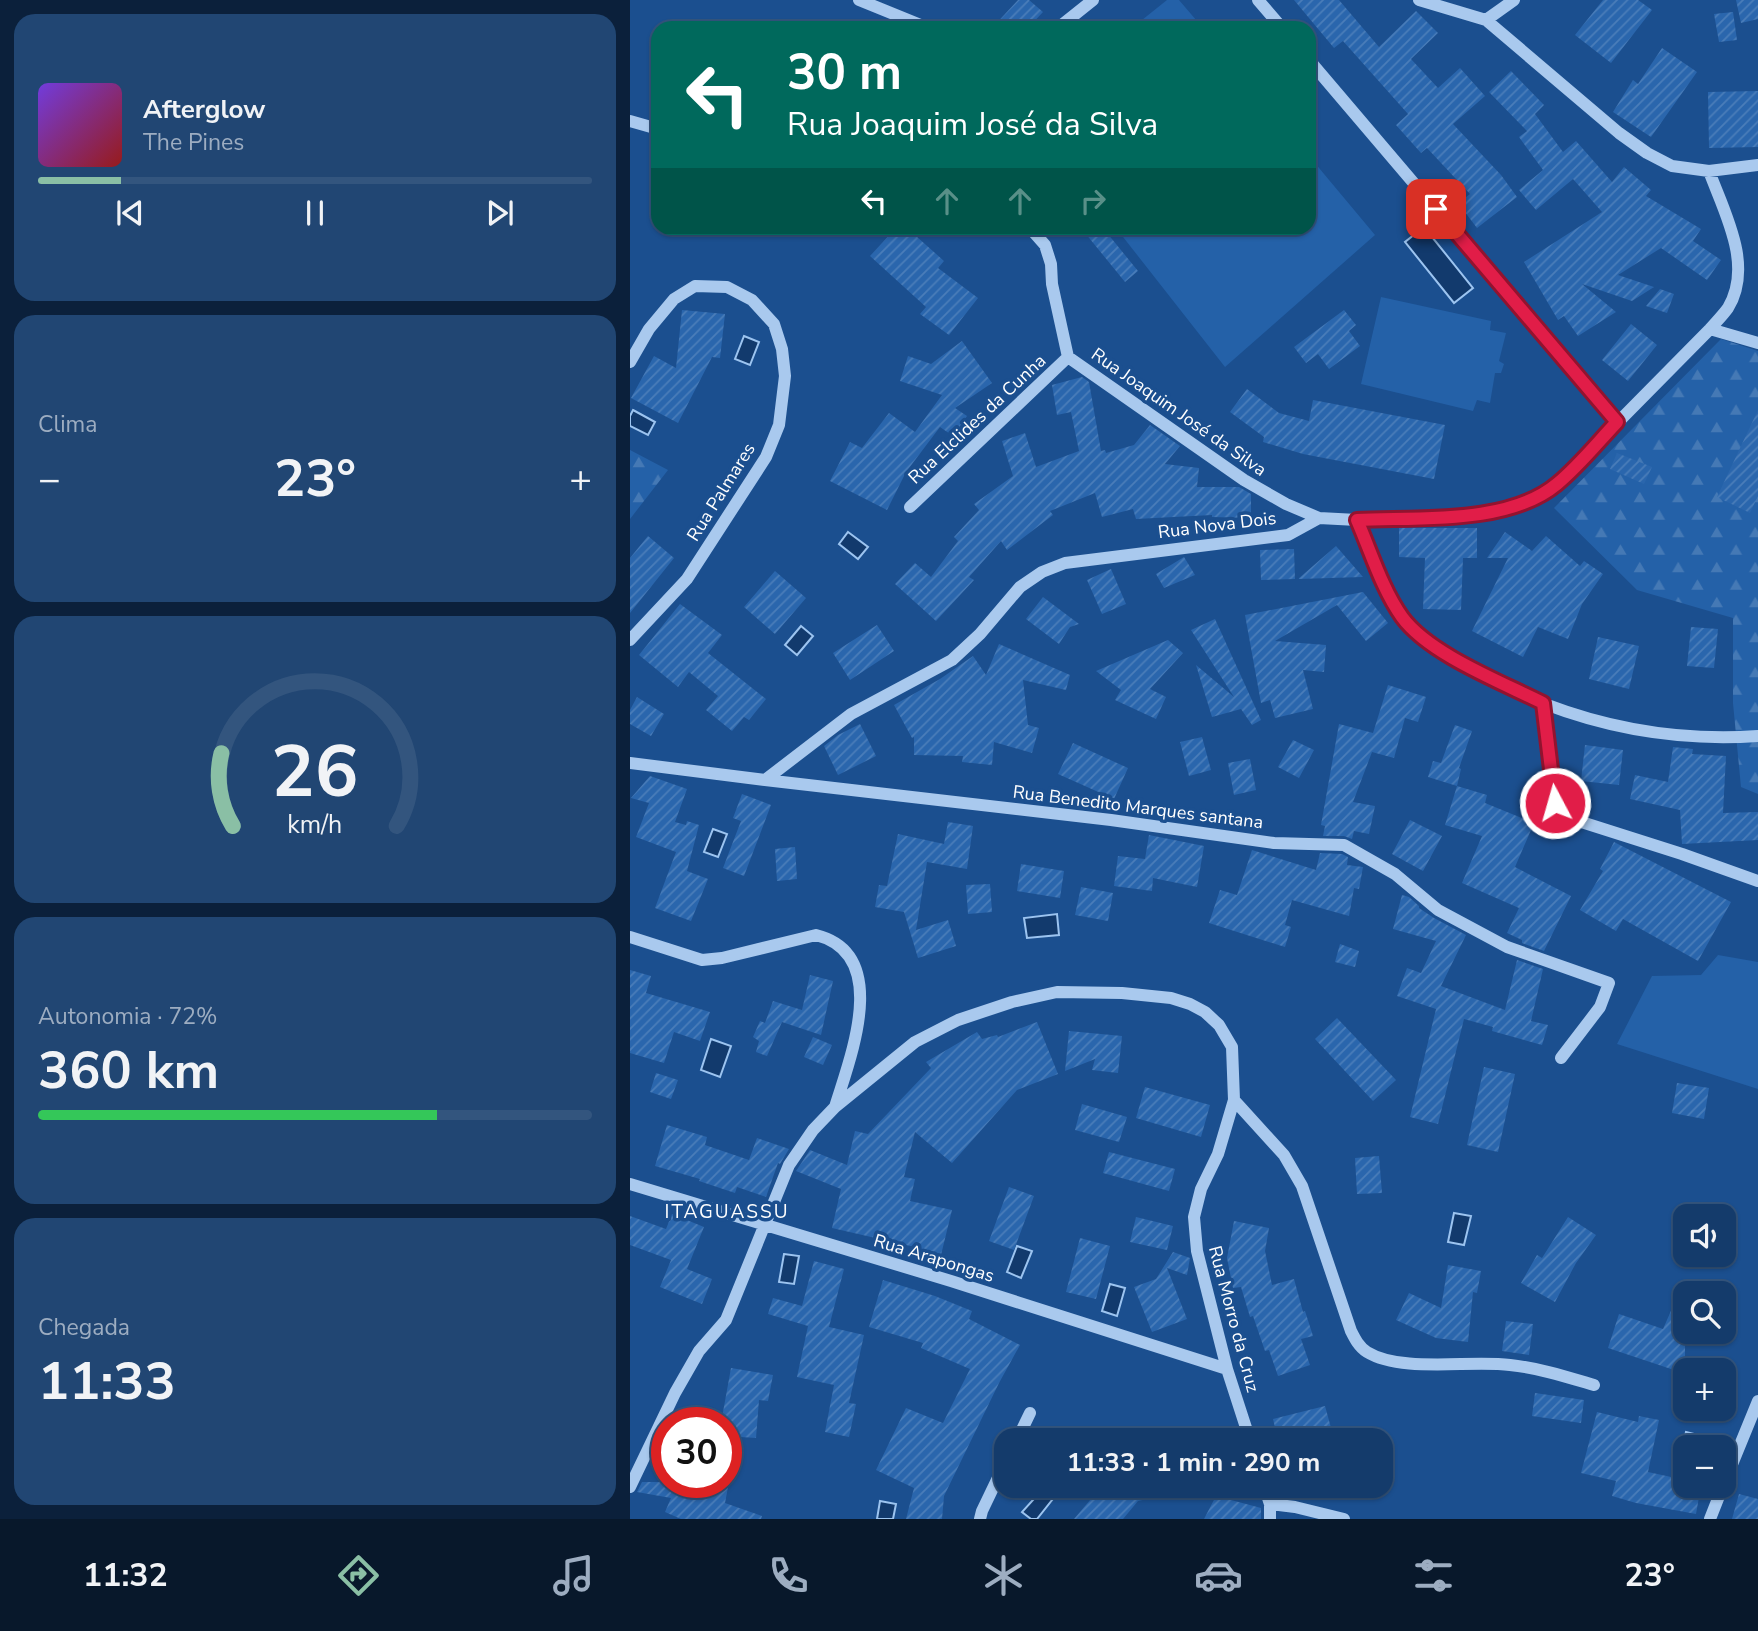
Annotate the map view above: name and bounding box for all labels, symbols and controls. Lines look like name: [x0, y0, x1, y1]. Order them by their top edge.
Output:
text: 30 m: [787, 39, 902, 106]
icon: left: [672, 49, 763, 140]
text: Afterglow: [143, 92, 266, 127]
text: Rua Joaquim José da Silva: [787, 103, 1158, 146]
text: The Pines: [143, 127, 244, 158]
pin: [1406, 179, 1466, 239]
icon: left: [855, 182, 893, 220]
icon: ahead: [928, 182, 966, 220]
icon: ahead: [1001, 182, 1039, 220]
icon: right: [1074, 182, 1112, 220]
icon: arrive: [1417, 190, 1455, 228]
icon: previous: [111, 194, 149, 232]
icon: pause: [296, 194, 334, 232]
icon: next: [481, 194, 519, 232]
street label: Rua Joaquim José da Silva: [1087, 342, 1271, 482]
street label: Rua Elclides da Cunha: [903, 349, 1051, 489]
text: Clima: [38, 409, 98, 440]
street label: Rua Palmares: [681, 438, 761, 546]
text: 23°: [274, 443, 356, 514]
text: −: [38, 454, 61, 505]
text: +: [569, 454, 592, 505]
street label: Rua Nova Dois: [1156, 506, 1278, 544]
text: 26: [271, 722, 359, 822]
position arrow: [1518, 766, 1592, 840]
street label: Rua Benedito Marques santana: [1011, 780, 1265, 834]
text: km/h: [287, 807, 343, 841]
text: Autonomia · 72%: [38, 1001, 218, 1032]
text: 360 km: [38, 1035, 219, 1106]
district label: ITAGUASSU: [665, 1199, 789, 1225]
map controls: [1673, 1204, 1736, 1498]
button: sound: [1673, 1204, 1736, 1267]
street label: Rua Arapongas: [871, 1228, 997, 1288]
street label: Rua Morro da Cruz: [1203, 1243, 1265, 1395]
button: search: [1673, 1281, 1736, 1344]
text: Chegada: [38, 1312, 130, 1343]
text: 11:33: [38, 1346, 176, 1417]
button: +: [1673, 1358, 1736, 1421]
speed limit sign: 30: [651, 1407, 742, 1498]
button: −: [1673, 1435, 1736, 1498]
text: 11:33 · 1 min · 290 m: [1067, 1445, 1320, 1480]
icon: directions: [334, 1551, 383, 1600]
icon: music: [549, 1551, 598, 1600]
icon: phone: [764, 1551, 813, 1600]
icon: climate: [979, 1551, 1028, 1600]
icon: car: [1194, 1551, 1243, 1600]
icon: filters: [1409, 1551, 1458, 1600]
text: 11:32: [83, 1554, 168, 1597]
text: 23°: [1624, 1554, 1675, 1597]

